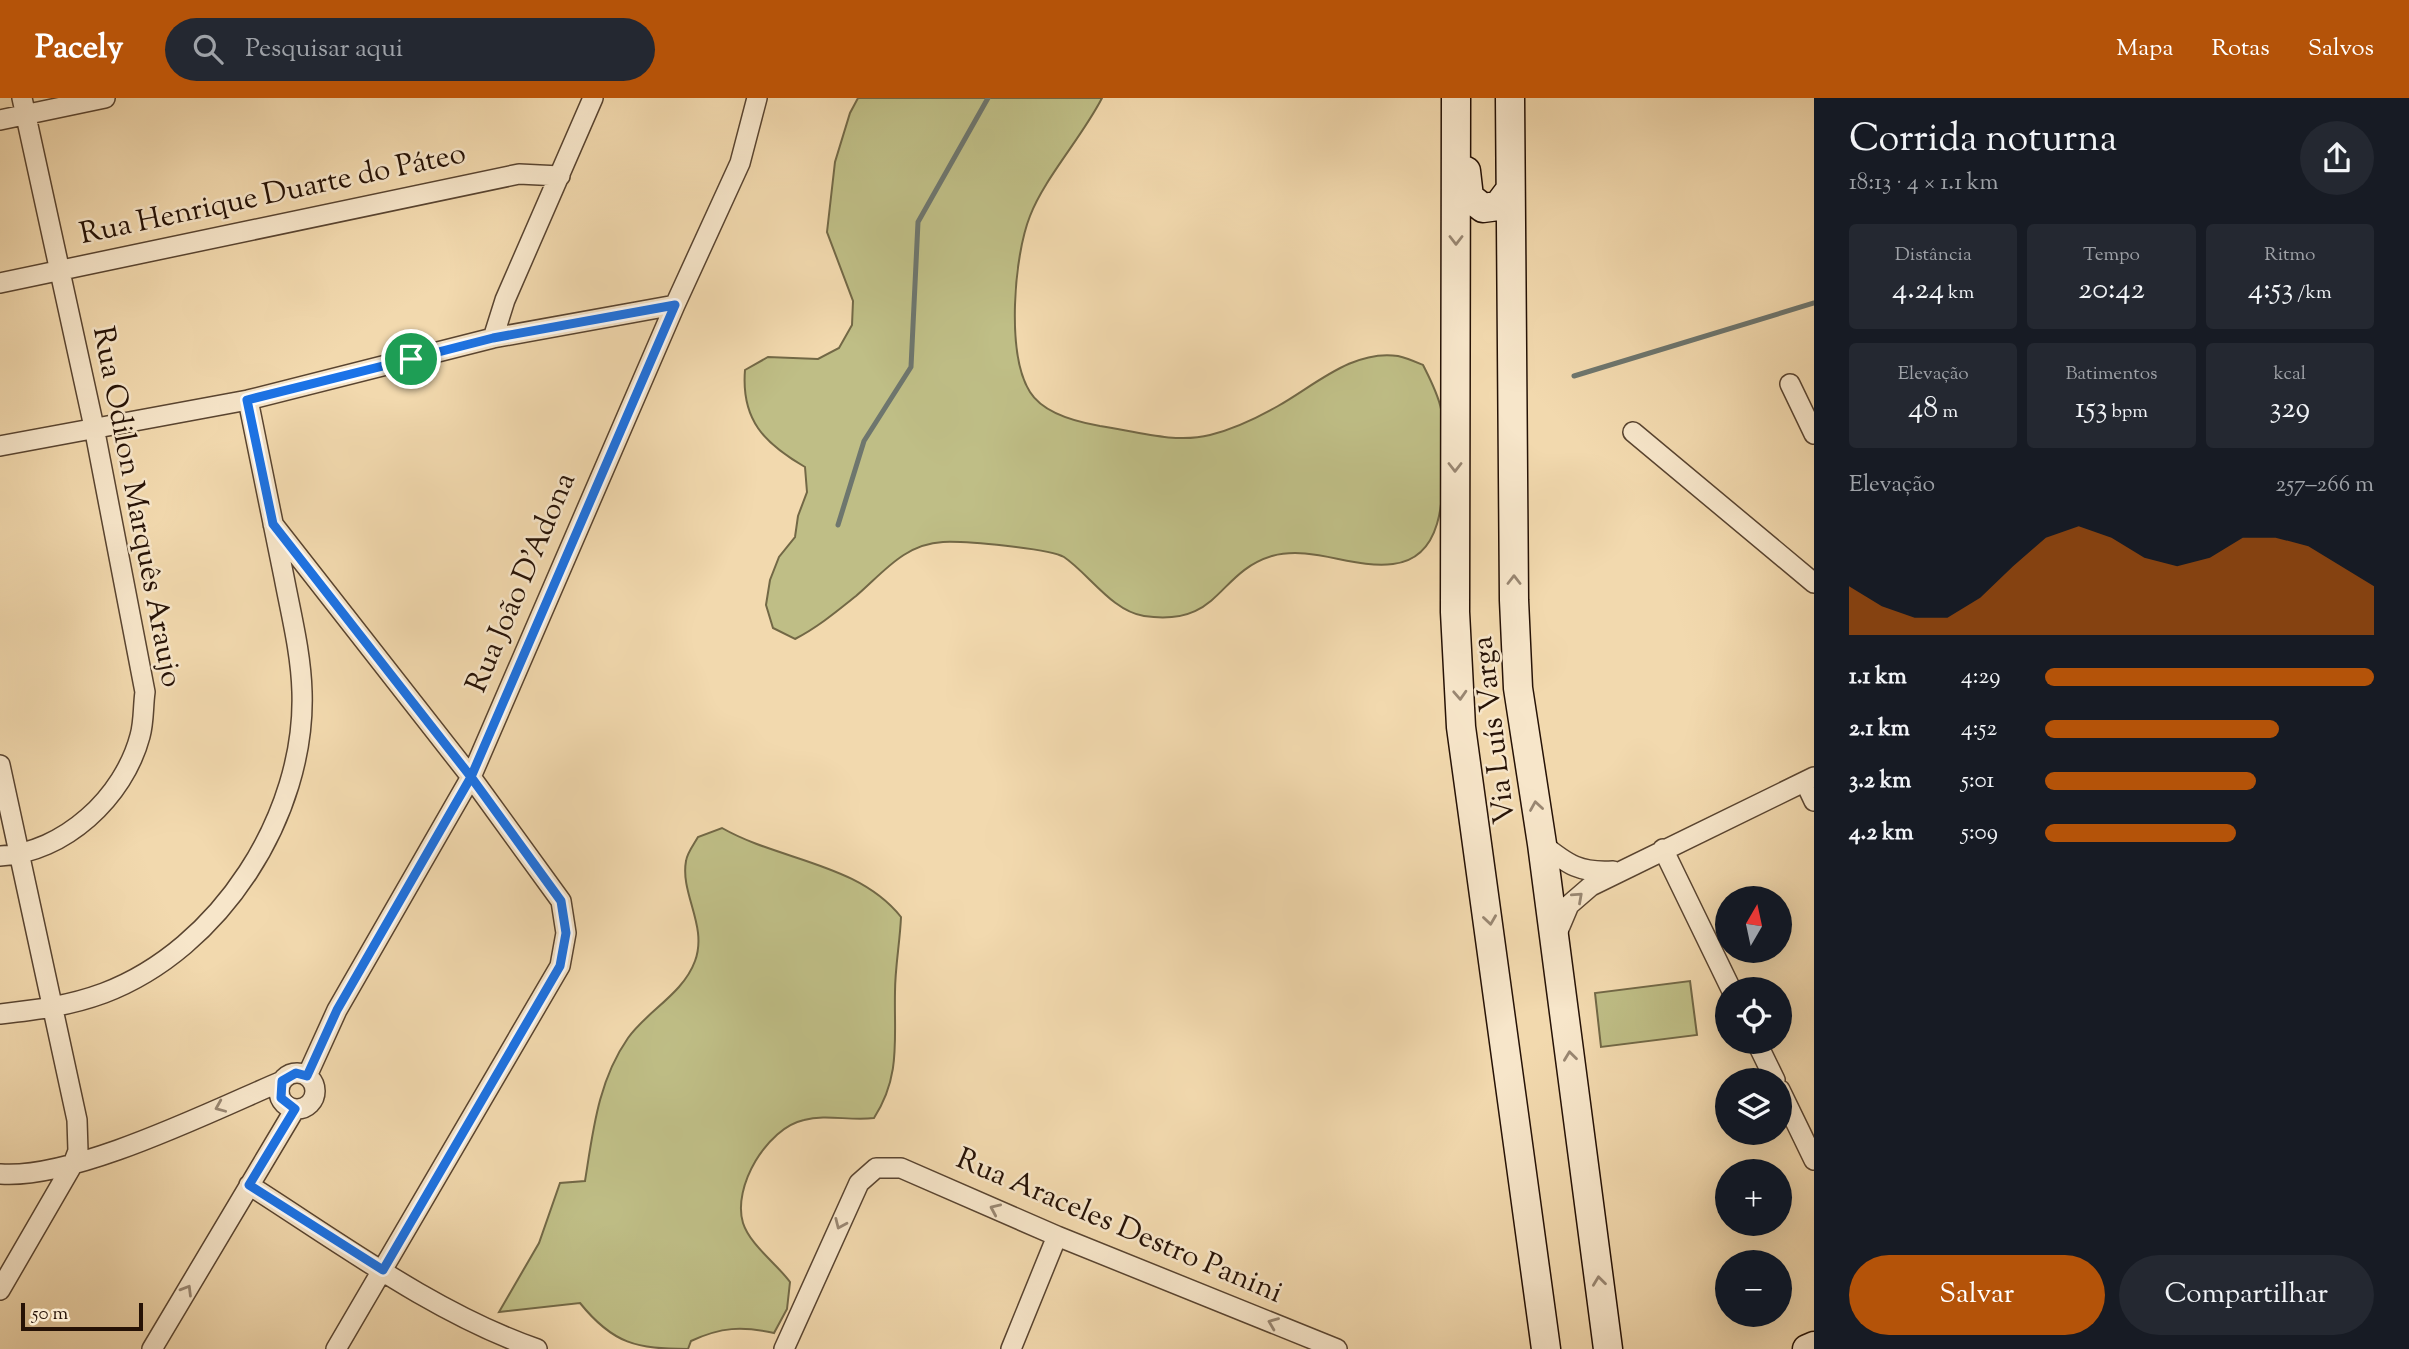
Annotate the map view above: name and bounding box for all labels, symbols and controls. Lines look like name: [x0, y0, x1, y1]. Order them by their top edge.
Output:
search box: [165, 18, 655, 81]
text: Pacely: [35, 25, 123, 73]
icon: search: [189, 30, 227, 68]
text: Pesquisar aqui: [245, 31, 403, 68]
text: Mapa: [2116, 32, 2174, 66]
text: Rotas: [2212, 32, 2270, 66]
text: Salvos: [2308, 32, 2374, 66]
text: Corrida noturna: [1849, 114, 2117, 168]
button: share: [2300, 121, 2374, 195]
street label: Rua Henrique Duarte do Páteo: [76, 133, 470, 257]
text: 18:13 · 4 × 1.1 km: [1849, 167, 1998, 200]
one-way arrow: [1448, 235, 1464, 245]
text: Distância: [1895, 242, 1972, 269]
text: Tempo: [2083, 242, 2140, 269]
text: Ritmo: [2264, 242, 2316, 269]
text: 4.24: [1892, 269, 1944, 312]
text: 20:42: [2078, 269, 2145, 312]
text: 4:53: [2248, 269, 2293, 312]
text: km: [1944, 280, 1974, 307]
text: /km: [2293, 280, 2332, 307]
street label: Rua Odilon Marquês Araujo: [80, 323, 192, 691]
pin: [381, 329, 441, 389]
icon: arrive: [392, 340, 430, 378]
text: Elevação: [1898, 361, 1969, 388]
text: Batimentos: [2065, 361, 2158, 388]
text: kcal: [2273, 361, 2306, 388]
text: 48: [1908, 388, 1938, 431]
text: 153: [2075, 388, 2108, 431]
text: 329: [2269, 388, 2310, 431]
text: m: [1938, 399, 1958, 426]
text: bpm: [2108, 399, 2148, 426]
one-way arrow: [1447, 462, 1463, 473]
street label: Rua João D'Adona: [456, 466, 588, 700]
text: Elevação: [1849, 469, 1935, 502]
text: 257–266 m: [2275, 469, 2374, 502]
one-way arrow: [1506, 574, 1521, 585]
street label: Via Luís Varga: [1462, 634, 1528, 826]
text: 1.1 km: [1849, 661, 1907, 694]
text: 4:29: [1961, 661, 2001, 694]
one-way arrow: [1452, 689, 1467, 700]
text: 2.1 km: [1849, 713, 1910, 746]
text: 4:52: [1961, 713, 1997, 746]
text: 3.2 km: [1849, 765, 1911, 798]
text: 5:01: [1961, 765, 1994, 798]
one-way arrow: [1529, 800, 1544, 812]
text: 4.2 km: [1849, 817, 1914, 850]
text: 5:09: [1961, 817, 1998, 850]
north arrow: [1715, 886, 1792, 962]
map controls: [1715, 886, 1792, 1327]
one-way arrow: [1570, 893, 1583, 906]
one-way arrow: [1482, 914, 1497, 926]
button: locate: [1715, 977, 1792, 1054]
one-way arrow: [1562, 1050, 1577, 1062]
button: layers: [1715, 1068, 1792, 1145]
one-way arrow: [214, 1099, 226, 1113]
street label: Rua Araceles Destro Panini: [949, 1139, 1289, 1315]
button: +: [1715, 1159, 1792, 1236]
one-way arrow: [989, 1203, 1002, 1217]
one-way arrow: [834, 1217, 848, 1229]
button: −: [1715, 1250, 1792, 1327]
button: Salvar: [1849, 1255, 2105, 1335]
button: Compartilhar: [2119, 1255, 2374, 1335]
one-way arrow: [1592, 1275, 1607, 1287]
one-way arrow: [178, 1285, 191, 1298]
scale bar: [21, 1300, 144, 1332]
text: 50 m: [32, 1301, 68, 1328]
one-way arrow: [1268, 1318, 1280, 1332]

